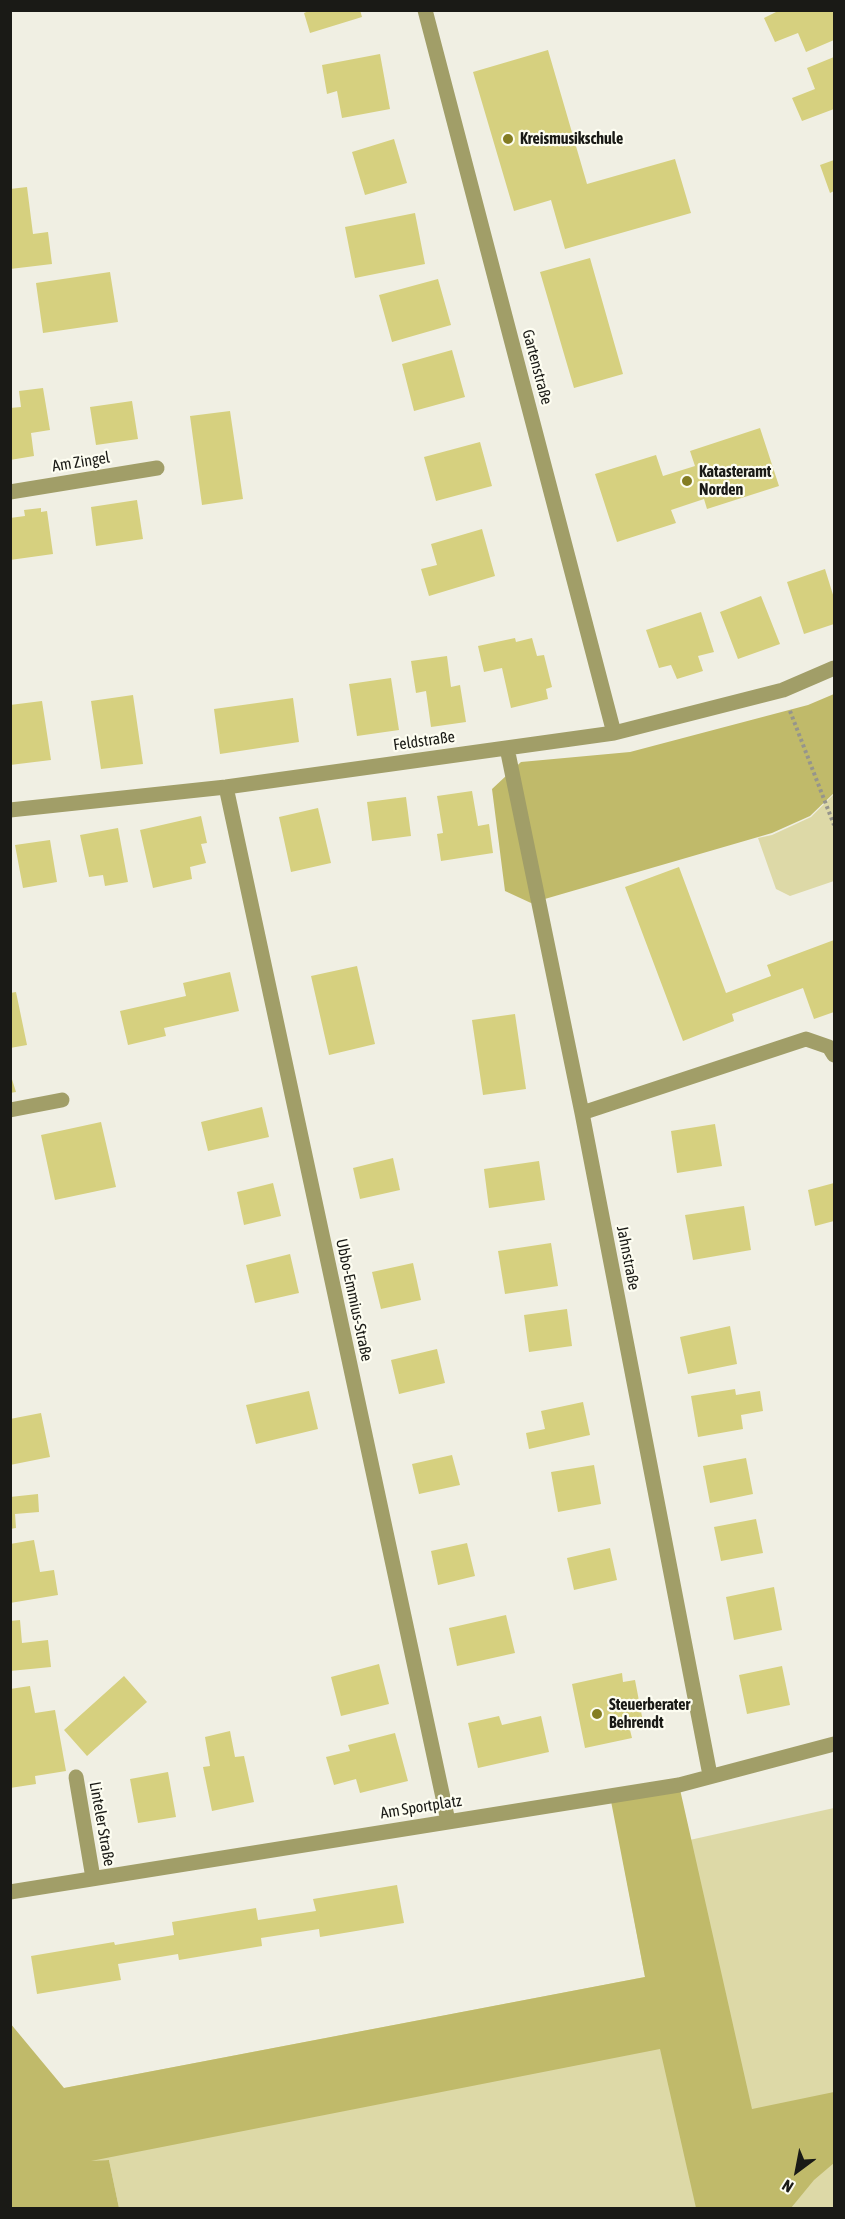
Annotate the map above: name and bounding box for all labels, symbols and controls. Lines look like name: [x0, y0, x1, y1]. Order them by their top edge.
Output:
place label: Kreismusikschule: [520, 129, 623, 149]
marker: Kreismusikschule: [501, 132, 515, 146]
street label: Gartenstraße: [518, 327, 556, 407]
street label: Am Zingel: [51, 448, 111, 476]
place label: Katasteramt Norden: [699, 462, 771, 500]
marker: Katasteramt Norden: [680, 474, 694, 488]
street label: Feldstraße: [392, 727, 456, 755]
street label: Jahnstraße: [612, 1224, 644, 1292]
street label: Ubbo-Emmius-Straße: [332, 1237, 376, 1363]
place label: Steuerberater Behrendt: [609, 1695, 690, 1733]
marker: Steuerberater Behrendt: [590, 1707, 604, 1721]
street label: Linteler Straße: [85, 1780, 119, 1868]
street label: Am Sportplatz: [379, 1791, 463, 1823]
north arrow: [767, 2141, 827, 2201]
text: N: [779, 2176, 796, 2196]

